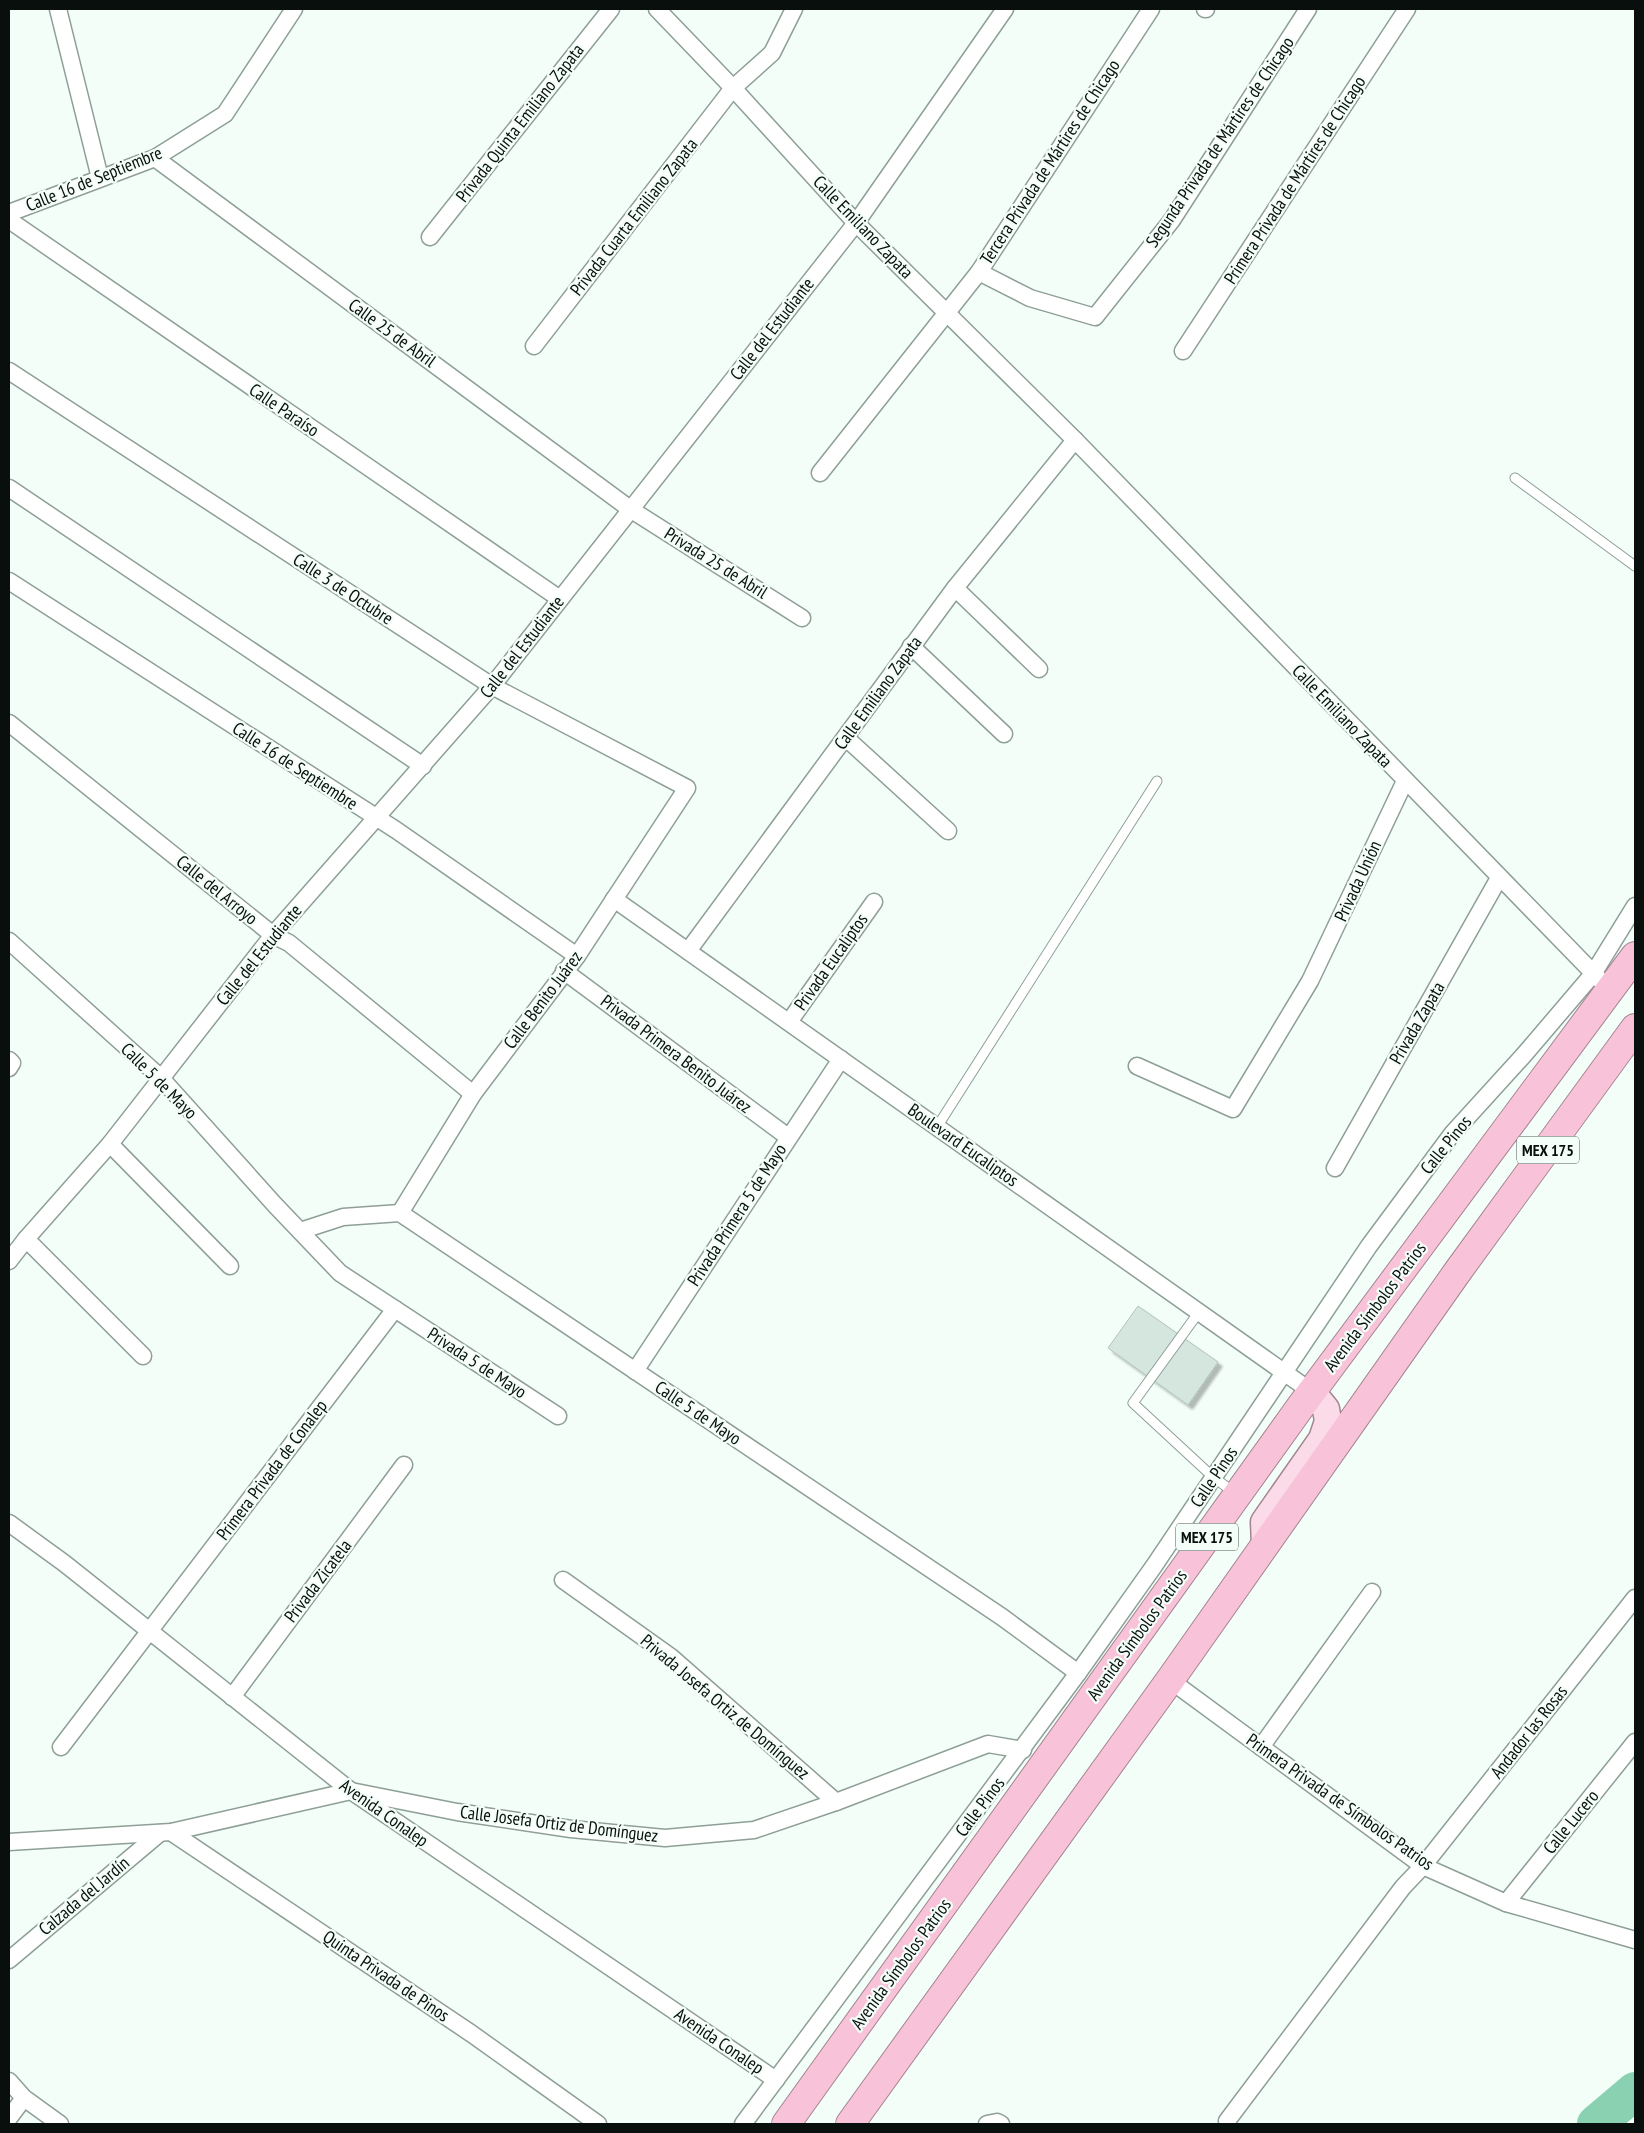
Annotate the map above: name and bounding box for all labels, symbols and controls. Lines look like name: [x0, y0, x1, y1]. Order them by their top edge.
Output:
street label: Segunda Privada de Mártires de Chicago: [1140, 32, 1299, 251]
street label: Privada Quinta Emiliano Zapata: [451, 39, 589, 207]
street label: Tercera Privada de Mártires de Chicago: [975, 55, 1125, 269]
street label: Primera Privada de Mártires de Chicago: [1219, 71, 1371, 288]
street label: Privada Cuarta Emiliano Zapata: [565, 133, 702, 300]
street label: Calle 16 de Septiembre: [22, 141, 165, 216]
street label: Calle Emiliano Zapata: [808, 170, 918, 283]
street label: Calle del Estudiante: [724, 273, 819, 385]
street label: Calle 25 de Abril: [344, 293, 441, 373]
street label: Calle Paraíso: [245, 378, 324, 441]
street label: Privada 25 de Abril: [660, 522, 773, 604]
street label: Calle 3 de Octubre: [289, 548, 398, 630]
street label: Calle del Estudiante: [474, 591, 569, 703]
street label: Calle Emiliano Zapata: [829, 631, 926, 754]
street label: Calle Emiliano Zapata: [1287, 659, 1397, 772]
street label: Calle 16 de Septiembre: [228, 716, 362, 815]
street label: Privada Unión: [1329, 837, 1386, 925]
street label: Calle del Arroyo: [172, 850, 263, 930]
street label: Calle del Estudiante: [211, 899, 306, 1010]
street label: Privada Eucaliptos: [789, 909, 872, 1015]
street label: Calle Benito Juárez: [498, 946, 587, 1053]
street label: Privada Zapata: [1384, 978, 1449, 1068]
street label: Privada Primera Benito Juárez: [596, 989, 756, 1118]
street label: Calle 5 de Mayo: [116, 1038, 203, 1124]
street label: Boulevard Eucaliptos: [904, 1098, 1023, 1191]
street label: Calle Pinos: [1415, 1111, 1476, 1179]
road number: MEX 175: [1517, 1136, 1579, 1164]
street label: Privada Primera 5 de Mayo: [682, 1139, 791, 1290]
street label: Avenida Símbolos Patrios: [1318, 1237, 1431, 1376]
street label: Privada 5 de Mayo: [423, 1322, 531, 1403]
street label: Calle 5 de Mayo: [651, 1375, 746, 1450]
street label: Primera Privada de Conalep: [211, 1395, 332, 1545]
street label: Calle Pinos: [1185, 1442, 1242, 1512]
road number: MEX 175: [1176, 1524, 1238, 1550]
street label: Privada Zicatela: [279, 1535, 356, 1627]
street label: Avenida Símbolos Patrios: [1081, 1565, 1192, 1705]
street label: Privada Josefa Ortiz de Domínguez: [636, 1629, 815, 1784]
street label: Andador las Rosas: [1485, 1680, 1572, 1783]
street label: Primera Privada de Símbolos Patrios: [1242, 1728, 1438, 1875]
street label: Calle Pinos: [950, 1772, 1009, 1841]
street label: Avenida Conalep: [335, 1774, 433, 1852]
street label: Calle Lucero: [1538, 1785, 1604, 1859]
street label: Calle Josefa Ortiz de Domínguez: [459, 1800, 659, 1847]
street label: Calzada del Jardín: [34, 1851, 134, 1940]
street label: Avenida Símbolos Patrios: [845, 1894, 956, 2034]
street label: Quinta Privada de Pinos: [319, 1925, 454, 2026]
street label: Avenida Conalep: [670, 2002, 769, 2079]

